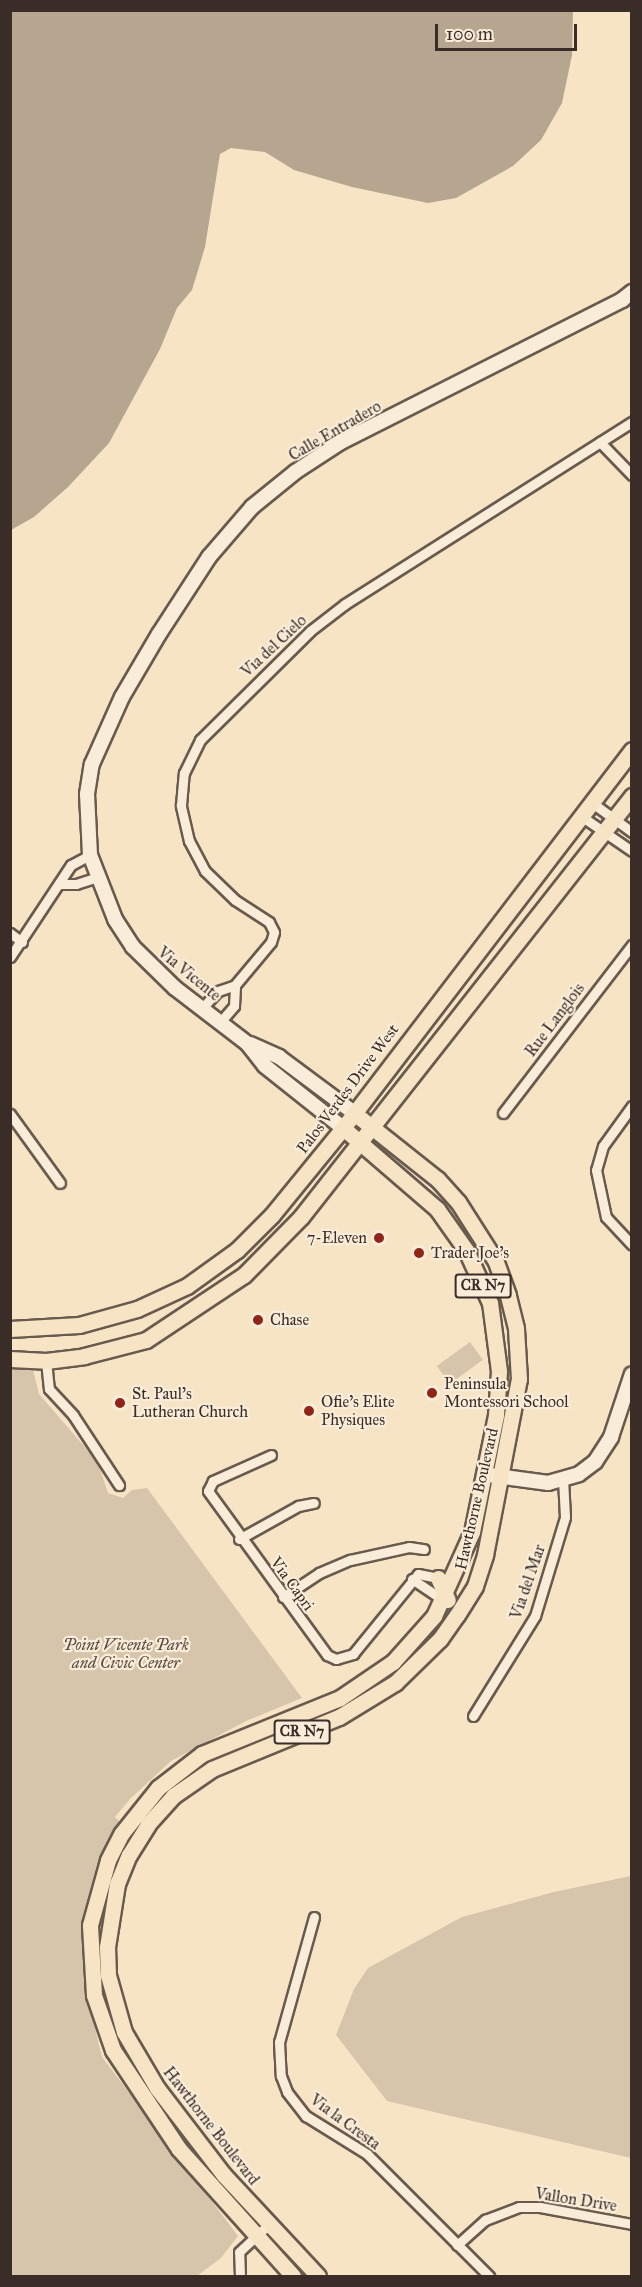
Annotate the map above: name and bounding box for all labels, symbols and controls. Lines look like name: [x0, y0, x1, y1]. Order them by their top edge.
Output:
scale bar: [438, 12, 580, 50]
text: 100 m: [446, 23, 493, 45]
street label: Calle Entradero: [285, 397, 385, 465]
street label: Via del Cielo: [237, 611, 311, 681]
street label: Via Vicente: [154, 943, 224, 1005]
street label: Rue Langlois: [521, 979, 589, 1061]
street label: Palos Verdes Drive West: [293, 1021, 403, 1157]
place label: 7-Eleven: [307, 1228, 367, 1248]
marker: 7-Eleven: [372, 1231, 386, 1245]
place label: Trader Joe's: [431, 1243, 509, 1263]
marker: Trader Joe's: [412, 1246, 426, 1260]
road number: CR N7: [454, 1274, 512, 1298]
place label: Chase: [270, 1310, 309, 1330]
marker: Chase: [251, 1313, 265, 1327]
place label: Peninsula Montessori School: [444, 1374, 568, 1412]
place label: St. Paul's Lutheran Church: [132, 1384, 248, 1422]
marker: Peninsula Montessori School: [425, 1386, 439, 1400]
place label: Ofie's Elite Physiques: [321, 1392, 395, 1430]
marker: St. Paul's Lutheran Church: [113, 1396, 127, 1410]
marker: Ofie's Elite Physiques: [302, 1404, 316, 1418]
street label: Hawthorne Boulevard: [451, 1426, 503, 1572]
street label: Via del Mar: [506, 1542, 550, 1622]
street label: Via Capri: [266, 1553, 318, 1615]
park label: Point Vicente Park and Civic Center: [63, 1635, 189, 1673]
road number: CR N7: [274, 1720, 330, 1744]
street label: Hawthorne Boulevard: [159, 2063, 263, 2189]
street label: Via la Cresta: [306, 2090, 384, 2154]
street label: Vallon Drive: [534, 2184, 618, 2216]

